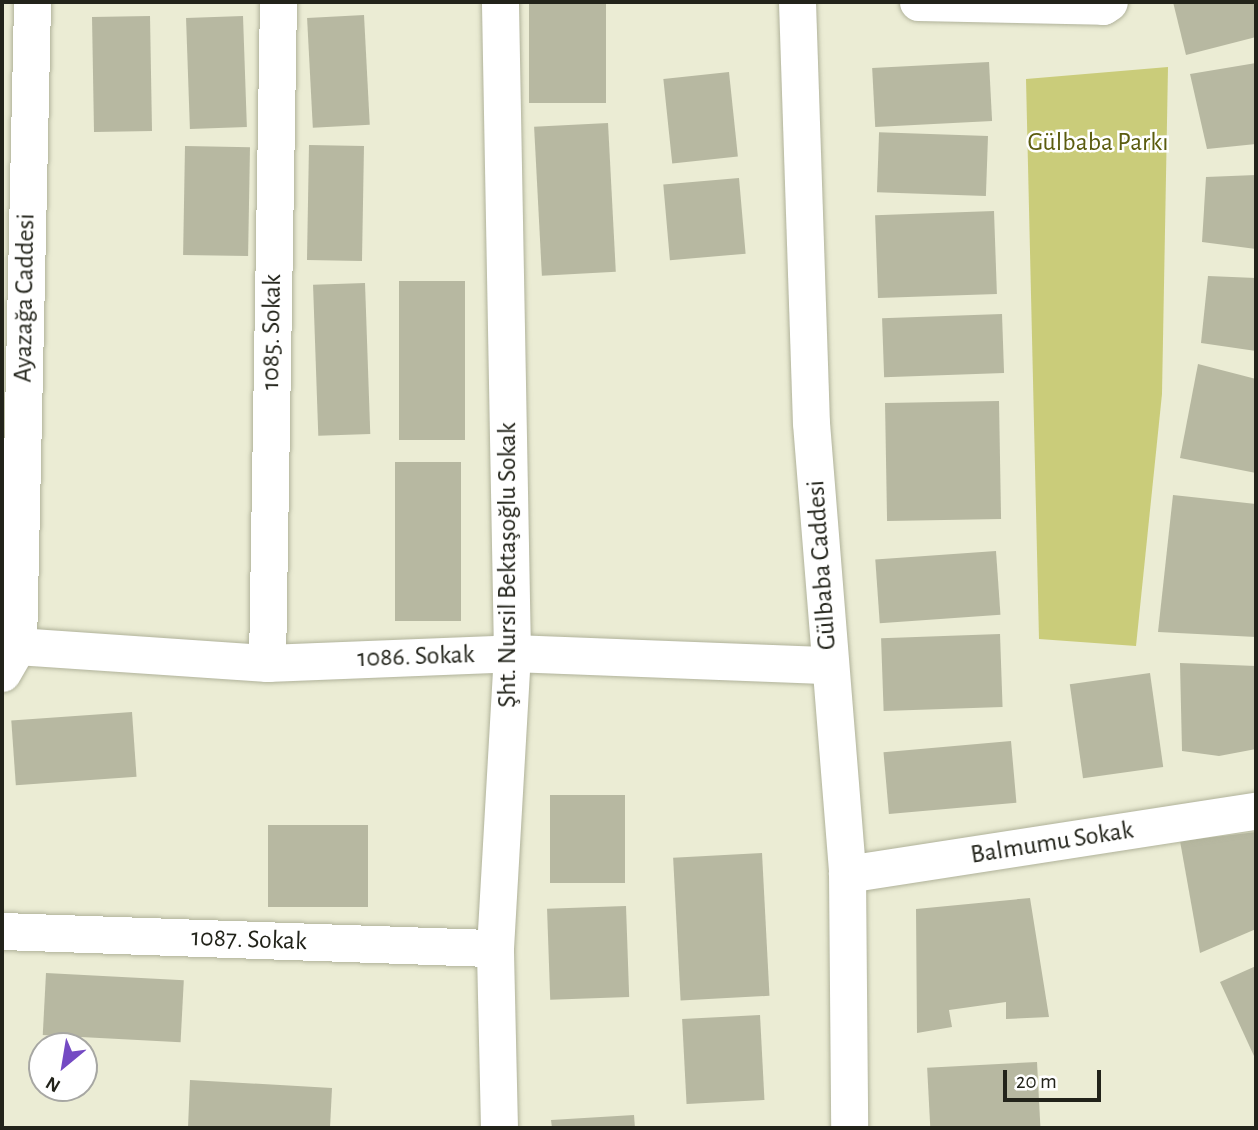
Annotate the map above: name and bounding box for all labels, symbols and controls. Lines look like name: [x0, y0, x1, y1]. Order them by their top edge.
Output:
park label: Gülbaba Parkı: [1028, 127, 1168, 159]
street label: Ayazağa Caddesi: [8, 213, 42, 383]
street label: 1085. Sokak: [255, 274, 289, 390]
street label: Şht. Nursil Bektaşoğlu Sokak: [492, 422, 524, 708]
street label: Gülbaba Caddesi: [801, 479, 843, 651]
street label: 1086. Sokak: [357, 639, 475, 675]
street label: Balmumu Sokak: [968, 815, 1136, 871]
street label: 1087. Sokak: [191, 922, 307, 958]
north arrow: [28, 1032, 98, 1102]
scale bar: [1006, 1056, 1104, 1100]
text: 20 m: [1016, 1071, 1057, 1092]
text: N: [43, 1072, 64, 1095]

